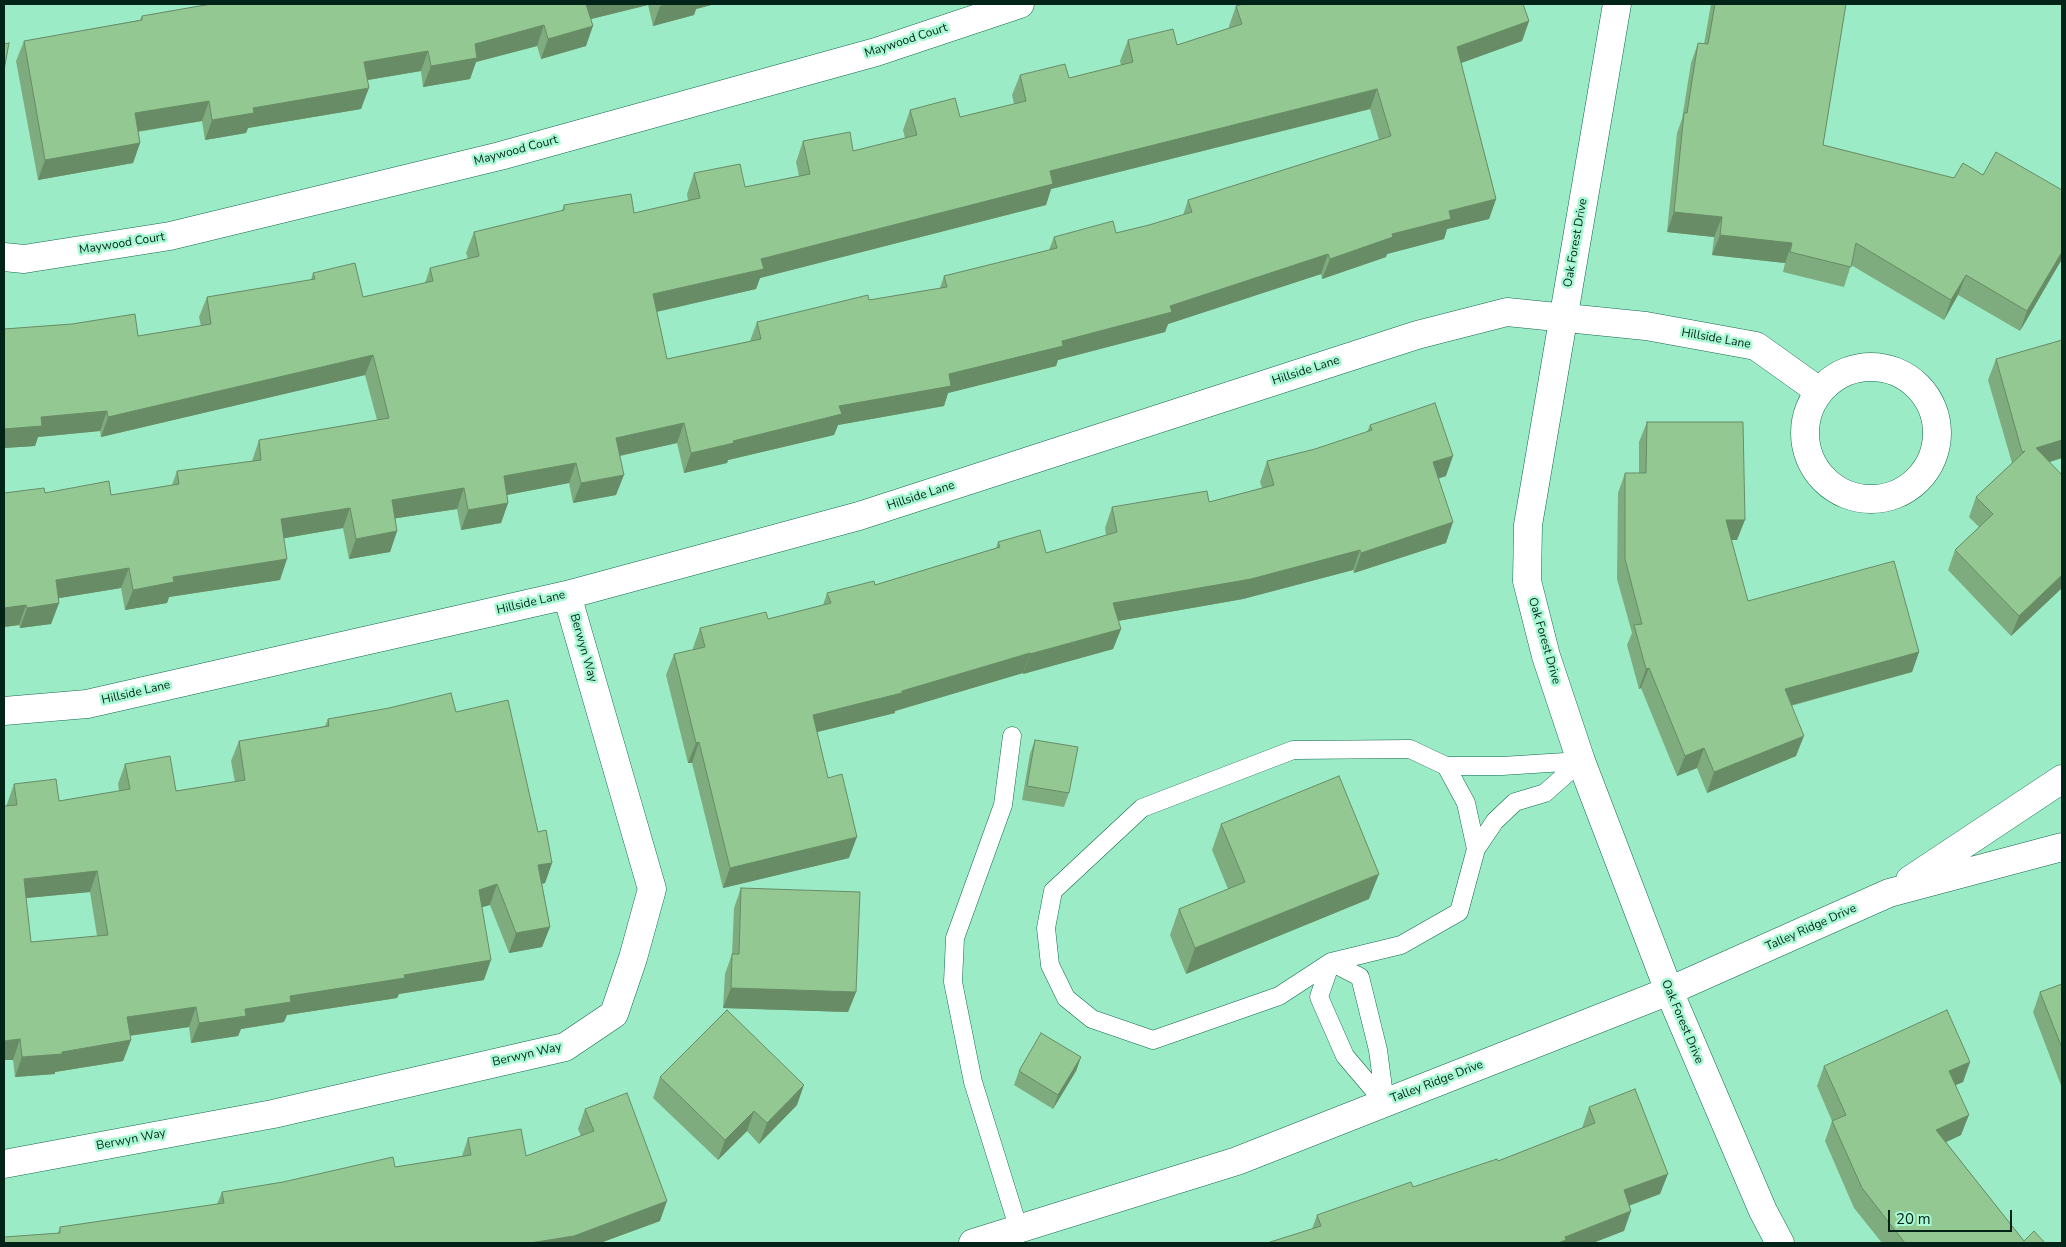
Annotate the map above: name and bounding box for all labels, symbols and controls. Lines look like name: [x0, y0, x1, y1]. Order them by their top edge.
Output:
street label: Maywood Court: [863, 21, 949, 61]
street label: Maywood Court: [472, 133, 560, 169]
street label: Oak Forest Drive: [1561, 198, 1591, 288]
street label: Maywood Court: [78, 230, 166, 258]
street label: Hillside Lane: [1680, 326, 1752, 352]
street label: Hillside Lane: [1270, 353, 1342, 389]
street label: Hillside Lane: [885, 478, 957, 514]
street label: Hillside Lane: [495, 588, 567, 618]
street label: Oak Forest Drive: [1525, 596, 1563, 686]
street label: Berwyn Way: [566, 612, 600, 684]
street label: Hillside Lane: [100, 678, 172, 708]
street label: Talley Ridge Drive: [1763, 901, 1859, 955]
street label: Oak Forest Drive: [1658, 978, 1706, 1066]
street label: Berwyn Way: [491, 1040, 563, 1070]
street label: Talley Ridge Drive: [1389, 1058, 1485, 1106]
street label: Berwyn Way: [95, 1126, 167, 1154]
scale bar: [1891, 1200, 2015, 1232]
text: 20 m: [1896, 1209, 1931, 1229]

